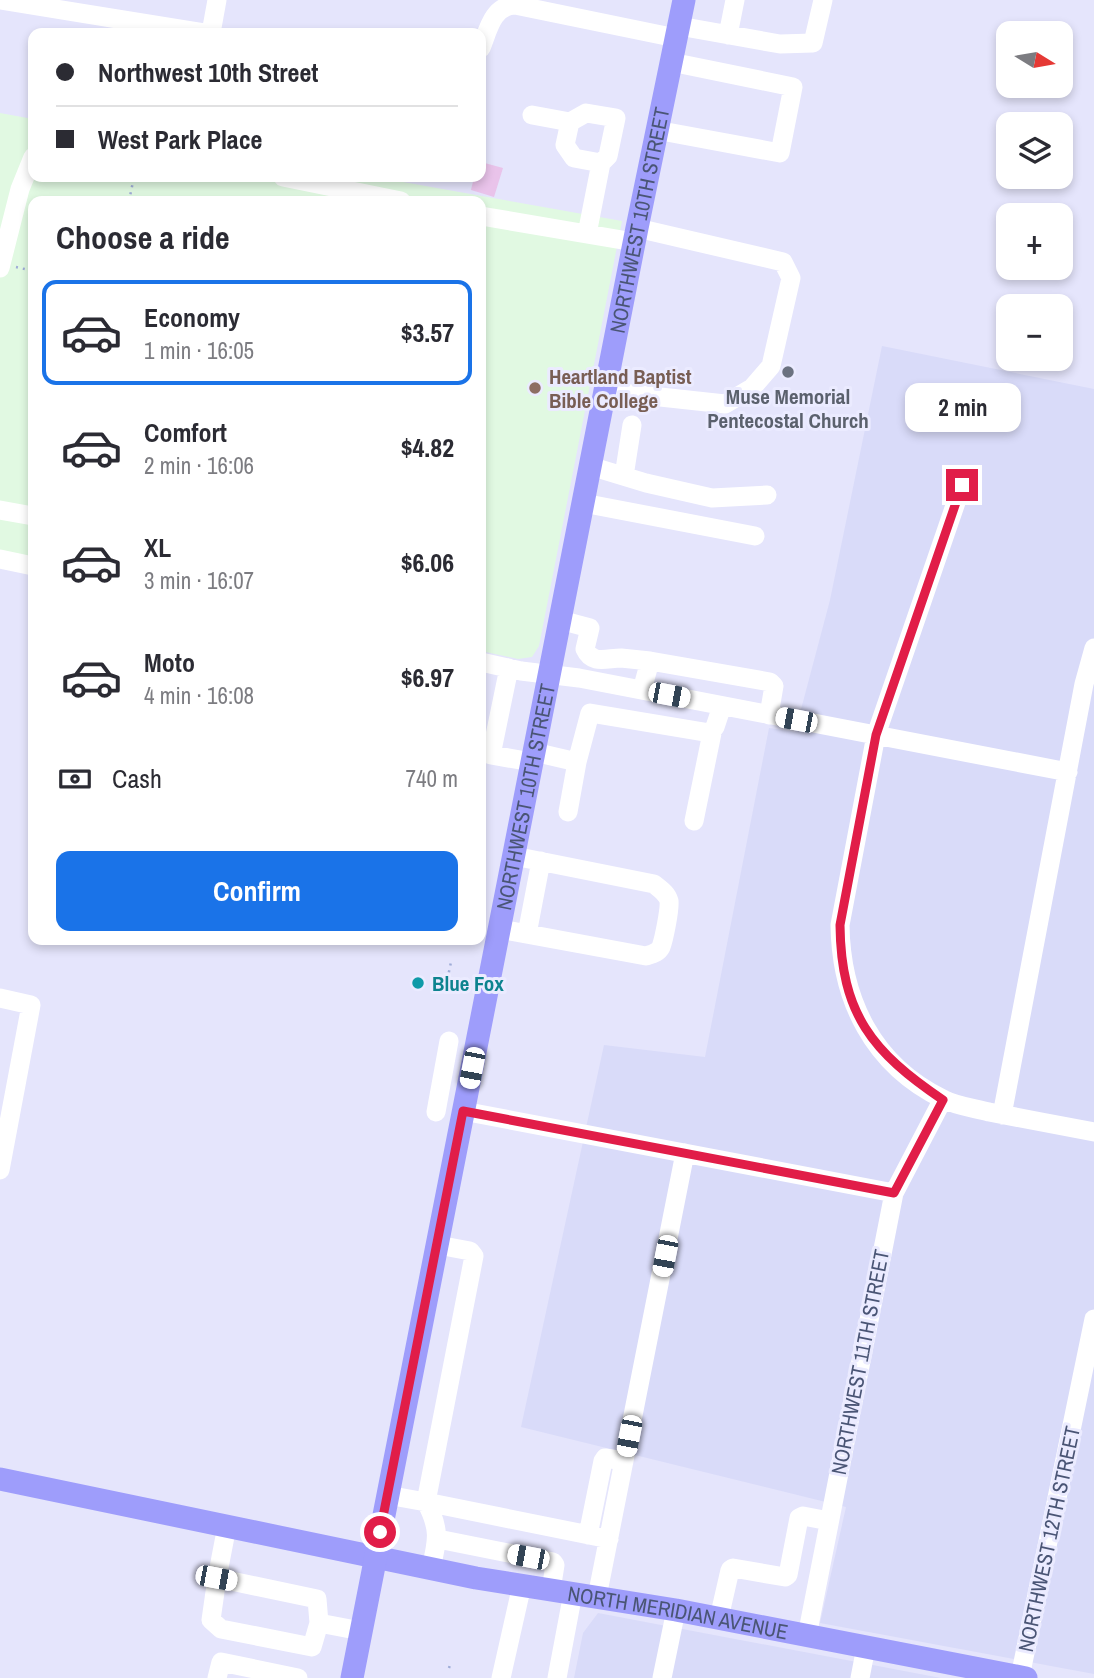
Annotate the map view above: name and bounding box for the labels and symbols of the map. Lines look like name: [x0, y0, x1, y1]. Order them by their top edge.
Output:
north arrow: [996, 21, 1073, 98]
street label: NORTHWEST 10TH STREET: [602, 104, 676, 336]
place label: Heartland Baptist Bible College: [549, 362, 692, 415]
marker: Muse Memorial Pentecostal Church: [780, 364, 796, 380]
marker: Heartland Baptist Bible College: [527, 380, 543, 396]
place label: Muse Memorial Pentecostal Church: [707, 382, 869, 435]
callout: 2 min: [904, 384, 1020, 433]
route end: [946, 469, 978, 501]
street label: NORTHWEST 10TH STREET: [489, 681, 562, 913]
car: [647, 681, 692, 709]
car: [774, 706, 819, 734]
place label: Blue Fox: [432, 969, 504, 998]
marker: Blue Fox: [410, 975, 426, 991]
car: [458, 1045, 487, 1091]
car: [651, 1233, 680, 1279]
street label: NORTHWEST 11TH STREET: [824, 1247, 896, 1477]
car: [615, 1413, 644, 1459]
street label: NORTHWEST 12TH STREET: [1011, 1423, 1087, 1655]
route start: [364, 1516, 396, 1548]
car: [506, 1543, 551, 1571]
car: [194, 1564, 239, 1592]
street label: NORTH MERIDIAN AVENUE: [566, 1578, 791, 1646]

